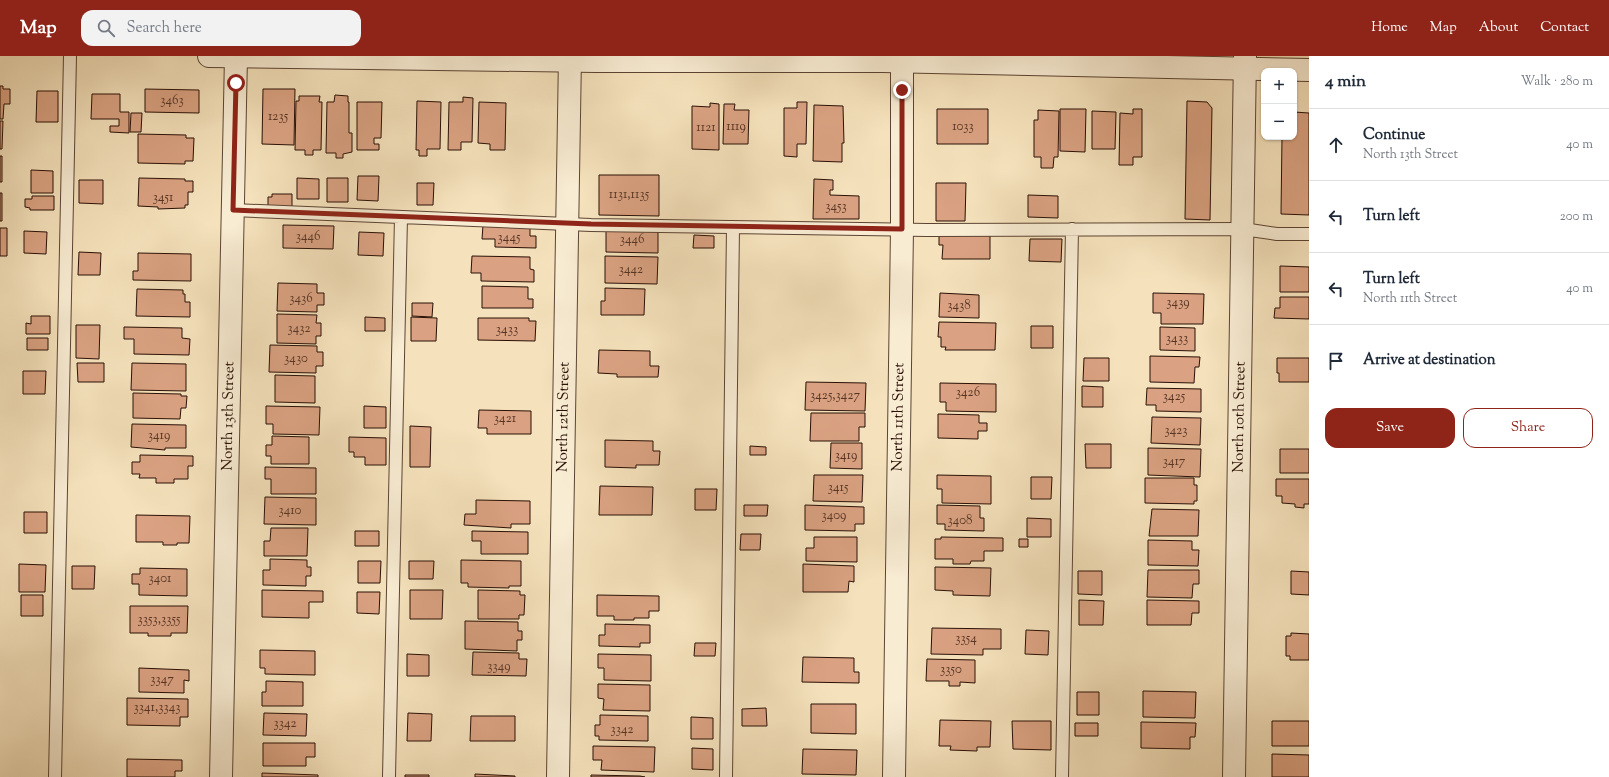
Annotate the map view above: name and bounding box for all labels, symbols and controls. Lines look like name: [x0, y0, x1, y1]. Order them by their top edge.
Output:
search box: [81, 10, 361, 46]
text: Map: [20, 15, 57, 42]
icon: search: [95, 17, 117, 39]
text: Search here: [127, 18, 202, 39]
text: Home: [1371, 18, 1408, 38]
text: Map: [1430, 18, 1457, 38]
text: About: [1479, 18, 1518, 38]
text: Contact: [1540, 18, 1589, 38]
map controls: [1261, 68, 1297, 140]
button: +: [1261, 68, 1297, 104]
text: 4 min: [1325, 70, 1366, 94]
text: Walk · 280 m: [1521, 73, 1593, 91]
route start: [227, 74, 245, 92]
route end: [893, 81, 911, 99]
house number: 3463: [160, 92, 184, 110]
button: −: [1261, 104, 1297, 140]
house number: 1235: [268, 108, 289, 126]
house number: 1119: [726, 118, 746, 136]
house number: 1033: [952, 118, 974, 136]
house number: 1121: [696, 119, 716, 137]
text: Continue: [1363, 125, 1425, 146]
icon: ahead: [1325, 134, 1347, 156]
text: 40 m: [1566, 136, 1593, 154]
text: North 13th Street: [1363, 146, 1458, 164]
house number: 1131,1135: [609, 186, 650, 204]
house number: 3451: [153, 189, 174, 207]
house number: 3453: [825, 198, 847, 216]
icon: left: [1325, 206, 1347, 228]
text: Turn left: [1363, 206, 1420, 227]
text: 200 m: [1560, 208, 1593, 226]
house number: 3446: [296, 228, 320, 246]
house number: 3445: [498, 229, 521, 247]
house number: 3446: [620, 231, 644, 249]
house number: 3442: [619, 261, 643, 279]
text: Turn left: [1363, 269, 1420, 290]
icon: left: [1325, 278, 1347, 300]
text: 40 m: [1566, 280, 1593, 298]
house number: 3436: [289, 290, 313, 308]
text: North 11th Street: [1363, 290, 1457, 308]
house number: 3439: [1166, 294, 1190, 312]
house number: 3438: [947, 297, 971, 315]
house number: 3432: [287, 320, 311, 338]
house number: 3433: [496, 321, 518, 339]
house number: 3433: [1166, 330, 1188, 348]
house number: 3430: [284, 350, 308, 368]
icon: arrive: [1325, 350, 1347, 372]
text: Arrive at destination: [1363, 350, 1496, 371]
street label: North 13th Street: [218, 361, 240, 471]
street label: North 10th Street: [1229, 361, 1251, 473]
street label: North 12th Street: [553, 362, 575, 472]
street label: North 11th Street: [888, 362, 910, 472]
house number: 3426: [956, 384, 980, 402]
house number: 3425,3427: [810, 387, 860, 405]
house number: 3425: [1163, 388, 1186, 406]
button: Save: [1325, 408, 1455, 448]
button: Share: [1463, 408, 1593, 448]
house number: 3421: [494, 410, 517, 428]
house number: 3423: [1164, 422, 1188, 440]
house number: 3419: [148, 427, 170, 445]
house number: 3419: [835, 447, 857, 465]
house number: 3417: [1163, 453, 1186, 471]
house number: 3415: [828, 479, 849, 497]
house number: 3410: [279, 502, 302, 520]
house number: 3409: [822, 507, 846, 525]
house number: 3408: [947, 512, 973, 530]
house number: 3401: [149, 570, 172, 588]
house number: 3353,3355: [138, 611, 181, 629]
house number: 3354: [955, 630, 977, 648]
house number: 3349: [487, 658, 511, 676]
house number: 3350: [940, 661, 962, 679]
house number: 3347: [150, 671, 174, 689]
house number: 3341,3343: [133, 699, 181, 717]
house number: 3342: [273, 715, 297, 733]
house number: 3342: [610, 721, 634, 739]

